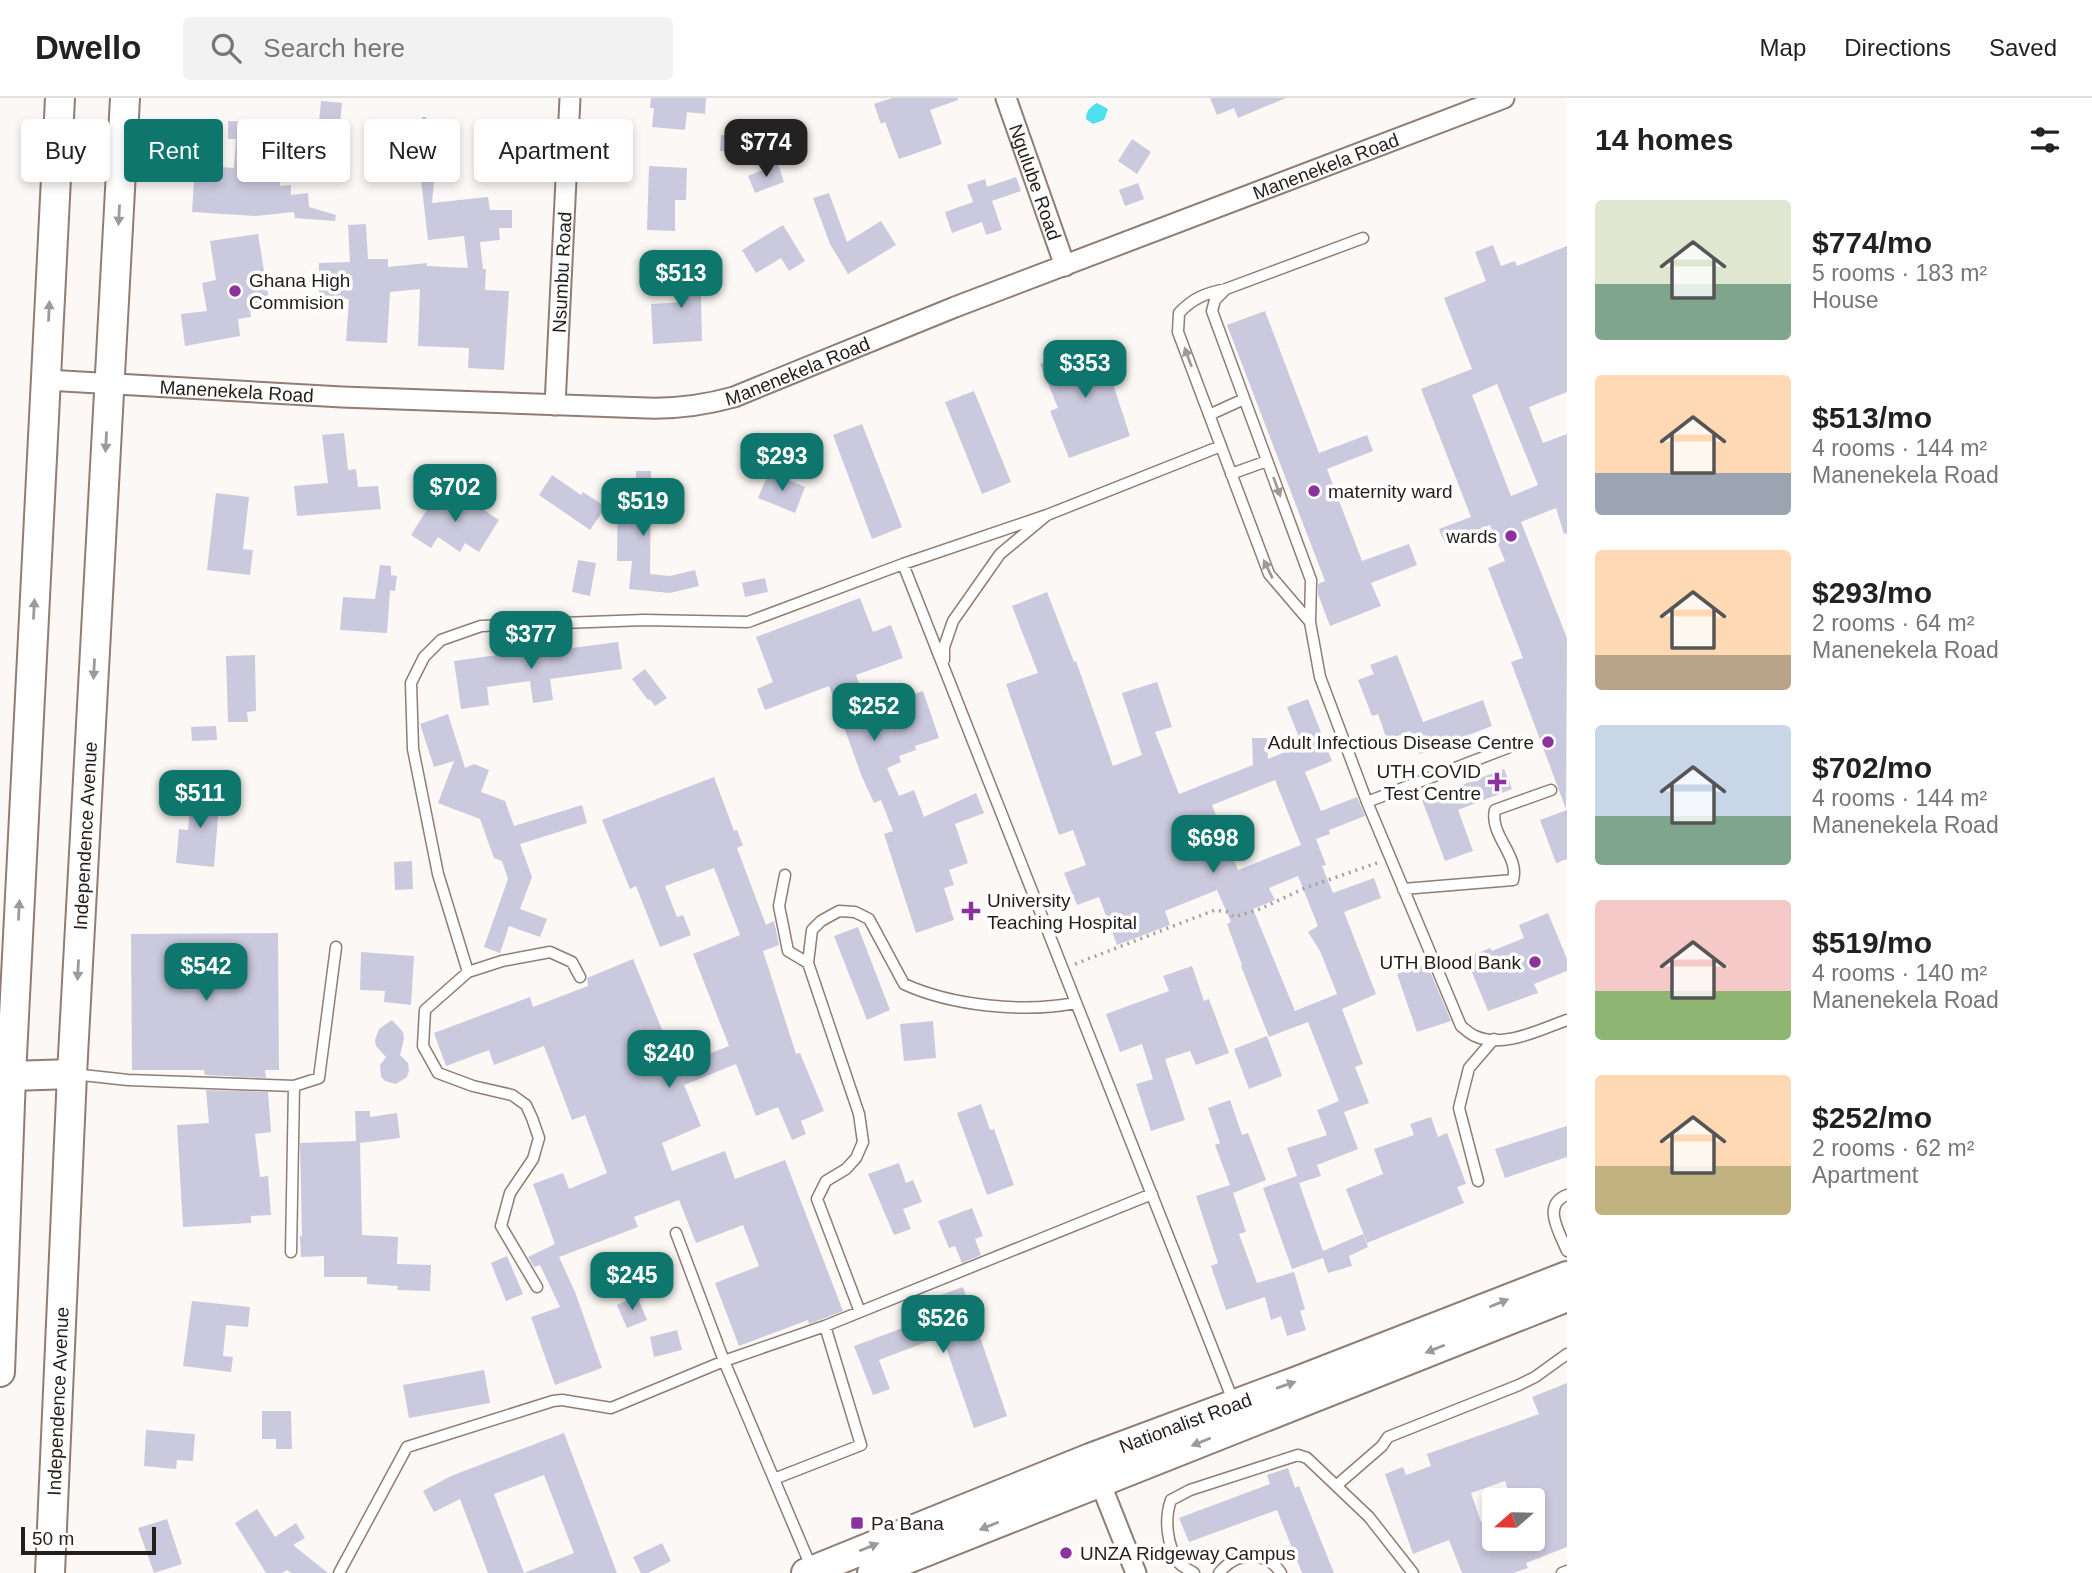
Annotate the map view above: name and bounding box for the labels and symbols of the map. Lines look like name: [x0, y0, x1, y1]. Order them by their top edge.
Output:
pin: $774: [725, 120, 807, 179]
street label: Ngulube Road: [1005, 121, 1066, 243]
street label: Manenekela Road: [1250, 129, 1402, 203]
one-way arrow: [113, 204, 124, 226]
street label: Nsumbu Road: [548, 211, 575, 333]
pin: $513: [640, 250, 722, 310]
place label: Ghana High Commision: [249, 270, 350, 313]
marker: Ghana High Commision: [227, 283, 243, 299]
one-way arrow: [44, 300, 55, 322]
street label: Manenekela Road: [723, 332, 873, 409]
pin: $353: [1044, 341, 1126, 400]
one-way arrow: [1182, 346, 1193, 367]
street label: Manenekela Road: [159, 376, 314, 406]
one-way arrow: [100, 431, 111, 453]
pin: $293: [741, 434, 823, 493]
pin: $702: [414, 464, 496, 524]
one-way arrow: [1272, 477, 1283, 498]
pin: $519: [602, 478, 684, 538]
place label: maternity ward: [1328, 481, 1453, 502]
marker: maternity ward: [1306, 483, 1322, 499]
place label: wards: [1445, 526, 1497, 547]
marker: wards: [1503, 528, 1519, 544]
one-way arrow: [1262, 559, 1274, 580]
one-way arrow: [29, 598, 40, 620]
pin: $377: [490, 612, 572, 671]
one-way arrow: [88, 659, 99, 681]
pin: $252: [833, 684, 915, 743]
place label: Adult Infectious Disease Centre: [1268, 732, 1534, 753]
marker: Adult Infectious Disease Centre: [1540, 734, 1556, 750]
street label: Independence Avenue: [69, 741, 101, 931]
place label: UTH COVID Test Centre: [1377, 761, 1481, 804]
pin: $511: [159, 770, 241, 830]
marker: UTH COVID Test Centre: [1487, 772, 1507, 792]
pin: $698: [1172, 816, 1254, 875]
place label: University Teaching Hospital: [987, 890, 1137, 933]
one-way arrow: [14, 899, 25, 921]
marker: University Teaching Hospital: [961, 901, 981, 921]
pin: $542: [165, 944, 247, 1003]
place label: UTH Blood Bank: [1379, 952, 1521, 973]
marker: UTH Blood Bank: [1527, 954, 1543, 970]
one-way arrow: [72, 959, 83, 981]
pin: $240: [628, 1030, 710, 1090]
pin: $245: [591, 1252, 673, 1312]
pin: $526: [902, 1296, 984, 1355]
one-way arrow: [1488, 1298, 1509, 1309]
street label: Independence Avenue: [43, 1306, 72, 1496]
one-way arrow: [1425, 1344, 1446, 1355]
one-way arrow: [1276, 1379, 1297, 1390]
street label: Nationalist Road: [1116, 1388, 1254, 1457]
one-way arrow: [1190, 1436, 1211, 1447]
north arrow: [1482, 1488, 1545, 1550]
place label: Pa Bana: [871, 1513, 944, 1534]
marker: Pa Bana: [849, 1515, 865, 1531]
one-way arrow: [979, 1521, 1000, 1532]
scale bar: [21, 1524, 156, 1556]
one-way arrow: [859, 1542, 880, 1553]
place label: UNZA Ridgeway Campus: [1080, 1543, 1295, 1564]
marker: UNZA Ridgeway Campus: [1058, 1545, 1074, 1561]

